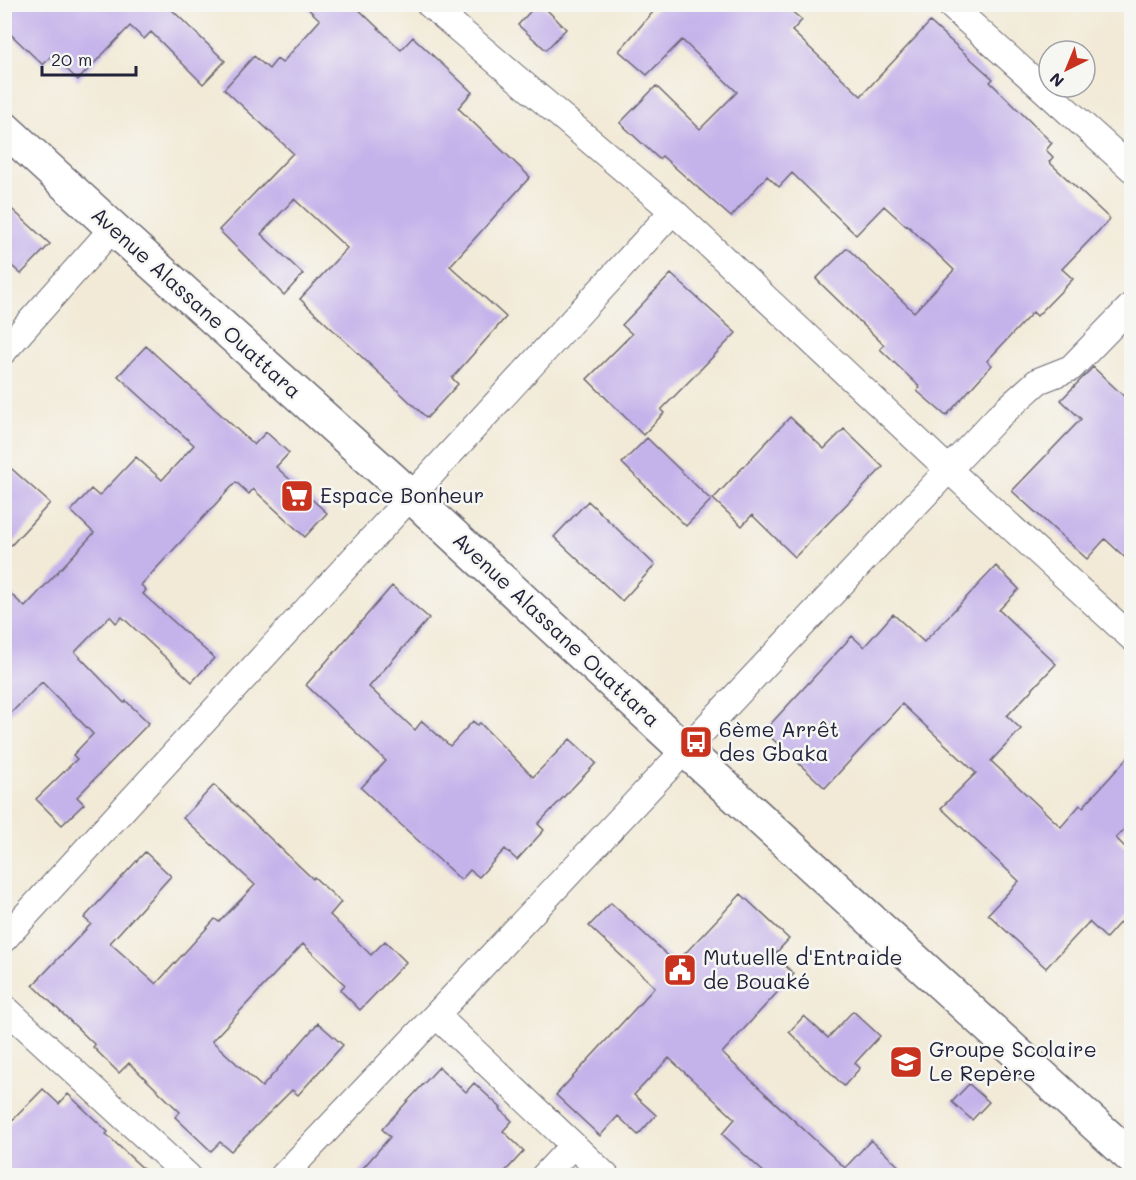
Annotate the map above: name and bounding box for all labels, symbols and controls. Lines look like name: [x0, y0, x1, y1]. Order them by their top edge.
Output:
scale bar: [42, 39, 136, 77]
north arrow: [1037, 39, 1097, 99]
text: 20 m: [51, 47, 92, 71]
text: N: [1045, 69, 1068, 92]
street label: Avenue Alassane Ouattara: [86, 200, 308, 403]
supermarket icon: Espace Bonheur: [279, 478, 315, 514]
place label: Espace Bonheur: [320, 481, 484, 508]
street label: Avenue Alassane Ouattara: [448, 526, 666, 732]
place label: 6ème Arrêt des Gbaka: [719, 715, 839, 766]
bus stop icon: 6ème Arrêt des Gbaka: [678, 724, 714, 760]
place label: Mutuelle d'Entraide de Bouaké: [703, 943, 902, 994]
public building icon: Mutuelle d'Entraide de Bouaké: [662, 952, 698, 988]
place label: Groupe Scolaire Le Repère: [929, 1035, 1097, 1086]
school or university icon: Groupe Scolaire Le Repère: [888, 1044, 924, 1080]

